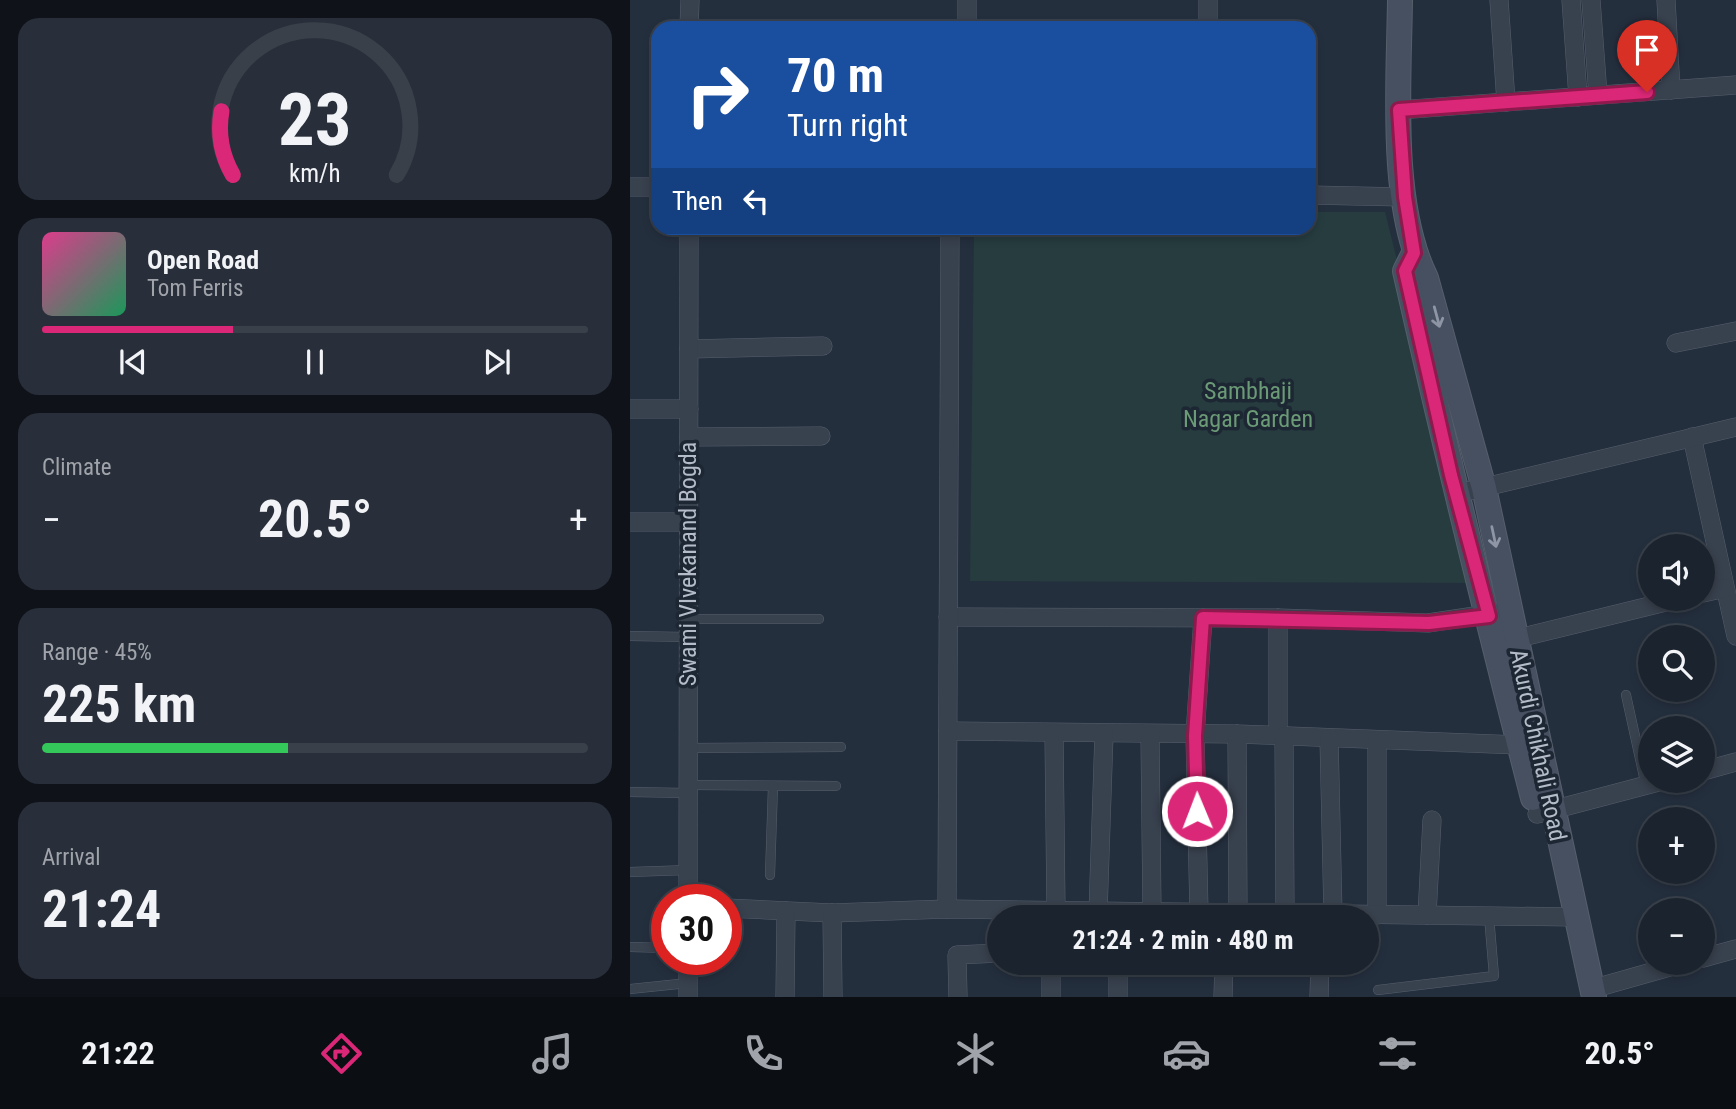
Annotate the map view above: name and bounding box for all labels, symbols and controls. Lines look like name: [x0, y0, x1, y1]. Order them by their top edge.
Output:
pin: [1617, 20, 1677, 92]
icon: arrive: [1628, 31, 1666, 69]
text: 70 m: [787, 47, 884, 104]
icon: right: [672, 49, 763, 140]
text: 23: [278, 77, 352, 163]
text: Turn right: [787, 106, 908, 144]
text: km/h: [289, 159, 341, 188]
icon: left: [737, 182, 775, 220]
text: Then: [672, 186, 723, 216]
text: Open Road: [147, 245, 259, 275]
text: Tom Ferris: [147, 275, 243, 302]
one-way arrow: [1431, 305, 1444, 328]
icon: previous: [114, 343, 152, 381]
icon: pause: [296, 343, 334, 381]
icon: next: [478, 343, 516, 381]
park label: Sambhaji Nagar Garden: [1183, 377, 1313, 433]
street label: Swami VIvekanand Bogda: [674, 442, 702, 686]
text: Climate: [42, 454, 112, 481]
text: 20.5°: [258, 489, 372, 550]
text: −: [42, 498, 61, 542]
text: +: [569, 498, 588, 542]
one-way arrow: [1487, 525, 1501, 548]
map controls: [1638, 534, 1715, 975]
button: sound: [1638, 534, 1715, 611]
button: search: [1638, 625, 1715, 702]
text: Range · 45%: [42, 639, 152, 666]
street label: Akurdi Chikhali Road: [1504, 646, 1572, 844]
text: 225 km: [42, 674, 196, 735]
button: layers: [1638, 716, 1715, 793]
position arrow: [1160, 774, 1234, 848]
button: +: [1638, 807, 1715, 884]
text: Arrival: [42, 844, 101, 871]
text: 21:24: [42, 879, 161, 940]
speed limit sign: 30: [651, 884, 742, 975]
button: −: [1638, 898, 1715, 975]
text: 21:24 · 2 min · 480 m: [1073, 925, 1293, 955]
icon: directions: [317, 1029, 366, 1078]
icon: music: [528, 1029, 577, 1078]
icon: phone: [739, 1029, 788, 1078]
icon: climate: [951, 1029, 1000, 1078]
icon: car: [1162, 1029, 1211, 1078]
icon: filters: [1373, 1029, 1422, 1078]
text: 21:22: [81, 1034, 155, 1072]
text: 20.5°: [1585, 1034, 1655, 1072]

